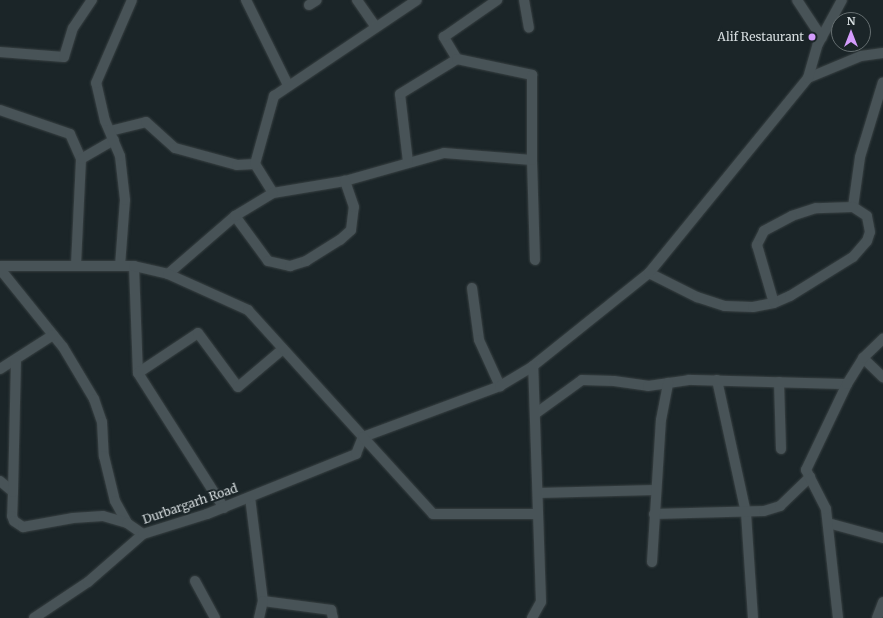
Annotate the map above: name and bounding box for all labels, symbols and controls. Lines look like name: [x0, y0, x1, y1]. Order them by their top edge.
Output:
north arrow: [831, 12, 871, 52]
text: N: [847, 14, 855, 28]
place label: Alif Restaurant: [717, 30, 804, 44]
marker: Alif Restaurant: [807, 32, 817, 42]
street label: Durbargarh Road: [141, 481, 239, 527]

